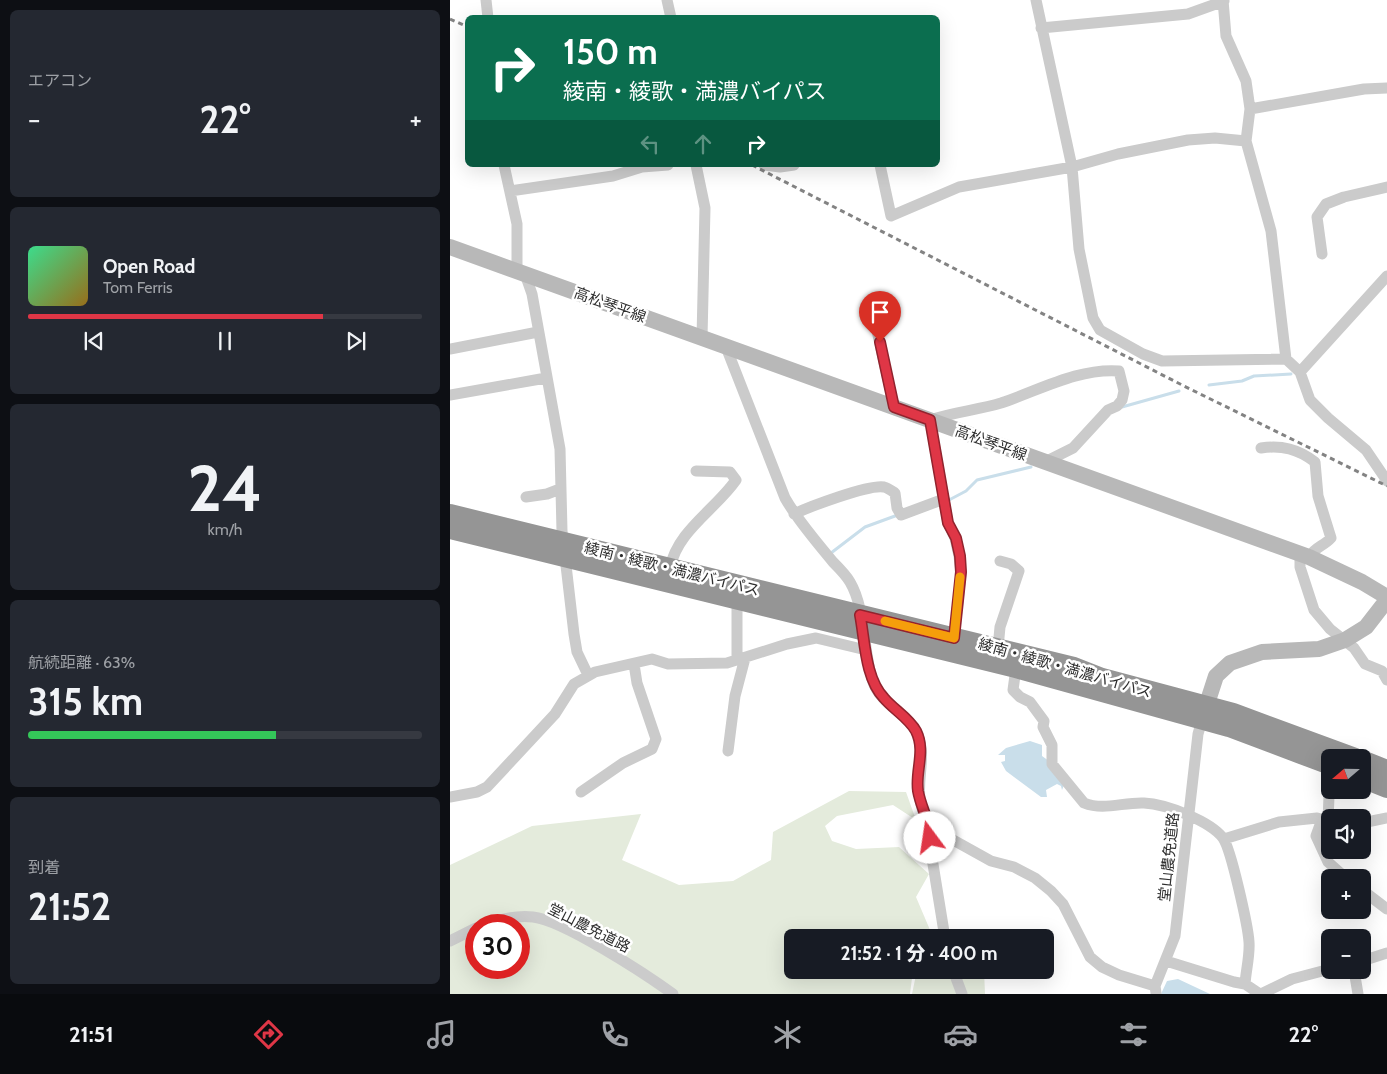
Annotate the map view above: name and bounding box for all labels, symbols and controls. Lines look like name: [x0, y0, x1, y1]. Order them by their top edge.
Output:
text: 150 m: [563, 30, 658, 73]
icon: right: [480, 35, 545, 100]
text: エアコン: [28, 71, 92, 90]
text: 綾南・綾歌・満濃バイパス: [563, 78, 827, 105]
text: 22°: [199, 96, 251, 143]
text: −: [28, 102, 40, 136]
text: +: [410, 102, 422, 136]
icon: left: [636, 130, 664, 158]
icon: ahead: [689, 130, 717, 158]
icon: right: [742, 130, 770, 158]
text: Open Road: [103, 255, 195, 278]
text: Tom Ferris: [103, 278, 173, 297]
street label: 高松琴平線: [572, 284, 648, 326]
pin: [859, 291, 901, 342]
icon: arrive: [866, 298, 894, 326]
icon: previous: [80, 327, 108, 355]
icon: pause: [211, 327, 239, 355]
icon: next: [342, 327, 370, 355]
street label: 高松琴平線: [953, 422, 1029, 464]
text: 24: [188, 448, 262, 527]
text: km/h: [207, 520, 243, 539]
street label: 綾南・綾歌・満濃バイパス: [583, 539, 761, 599]
street label: 綾南・綾歌・満濃バイパス: [976, 635, 1154, 701]
text: 航続距離 · 63%: [28, 653, 135, 672]
text: 315 km: [28, 678, 143, 725]
north arrow: [1321, 749, 1371, 799]
map controls: [1321, 749, 1371, 979]
button: sound: [1321, 809, 1371, 859]
position arrow: [903, 811, 955, 863]
street label: 堂山農免道路: [1155, 811, 1183, 903]
text: 到着: [28, 858, 60, 877]
button: +: [1321, 869, 1371, 919]
text: 21:52: [28, 883, 111, 930]
street label: 堂山農免道路: [545, 900, 633, 956]
speed limit sign: 30: [465, 914, 530, 979]
button: −: [1321, 929, 1371, 979]
text: 21:52 · 1 分 · 400 m: [840, 942, 998, 965]
icon: directions: [251, 1017, 286, 1052]
icon: music: [424, 1017, 459, 1052]
icon: phone: [597, 1017, 632, 1052]
icon: climate: [770, 1017, 805, 1052]
icon: car: [943, 1017, 978, 1052]
icon: filters: [1116, 1017, 1151, 1052]
text: 21:51: [69, 1021, 114, 1048]
text: 22°: [1288, 1021, 1318, 1048]

